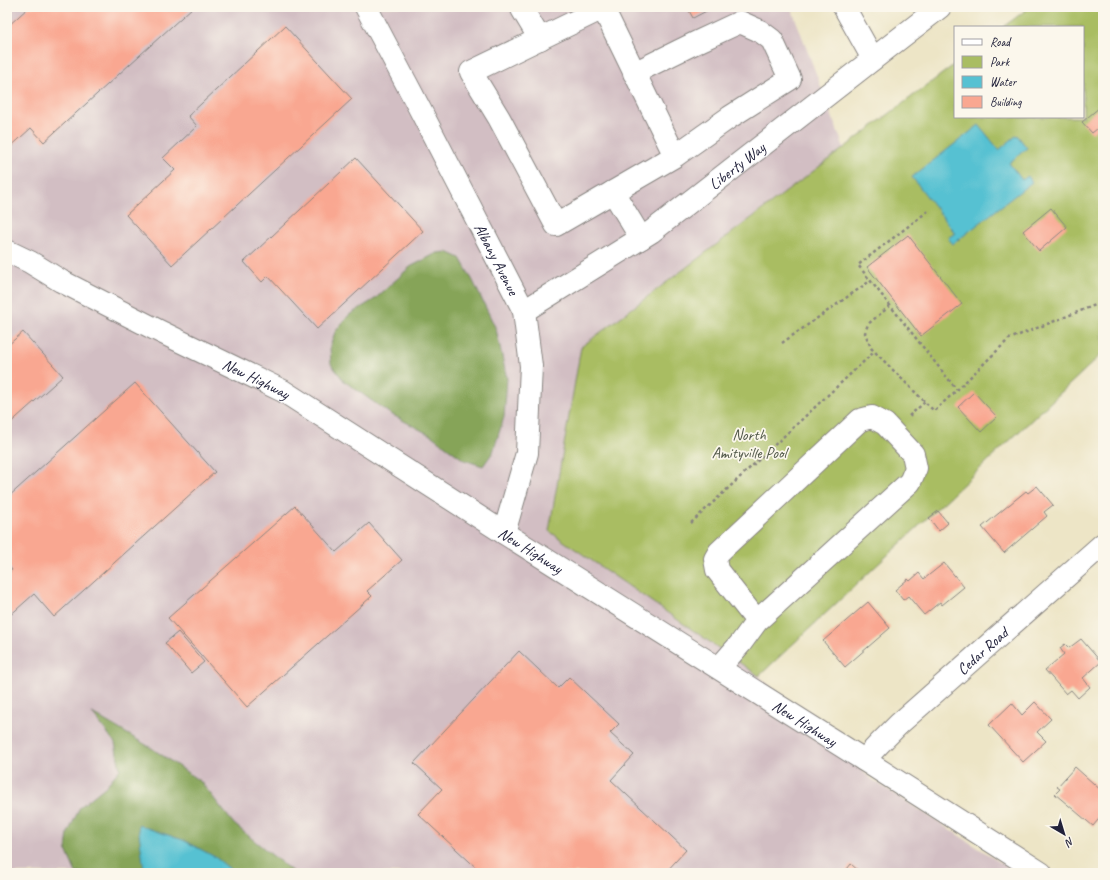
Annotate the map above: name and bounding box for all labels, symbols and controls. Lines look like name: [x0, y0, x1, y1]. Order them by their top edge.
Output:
legend: [954, 26, 1084, 118]
text: Road: [990, 34, 1012, 50]
text: Park: [990, 54, 1011, 70]
text: Water: [990, 74, 1018, 90]
text: Building: [990, 94, 1022, 110]
street label: Liberty Way: [705, 137, 771, 194]
street label: Albany Avenue: [469, 220, 524, 300]
street label: New Highway: [219, 354, 295, 405]
park label: North Amityville Pool: [712, 425, 790, 463]
street label: New Highway: [494, 523, 568, 579]
street label: Cedar Road: [953, 622, 1015, 679]
street label: New Highway: [768, 696, 842, 752]
north arrow: [1044, 814, 1084, 854]
text: N: [1061, 834, 1077, 851]

